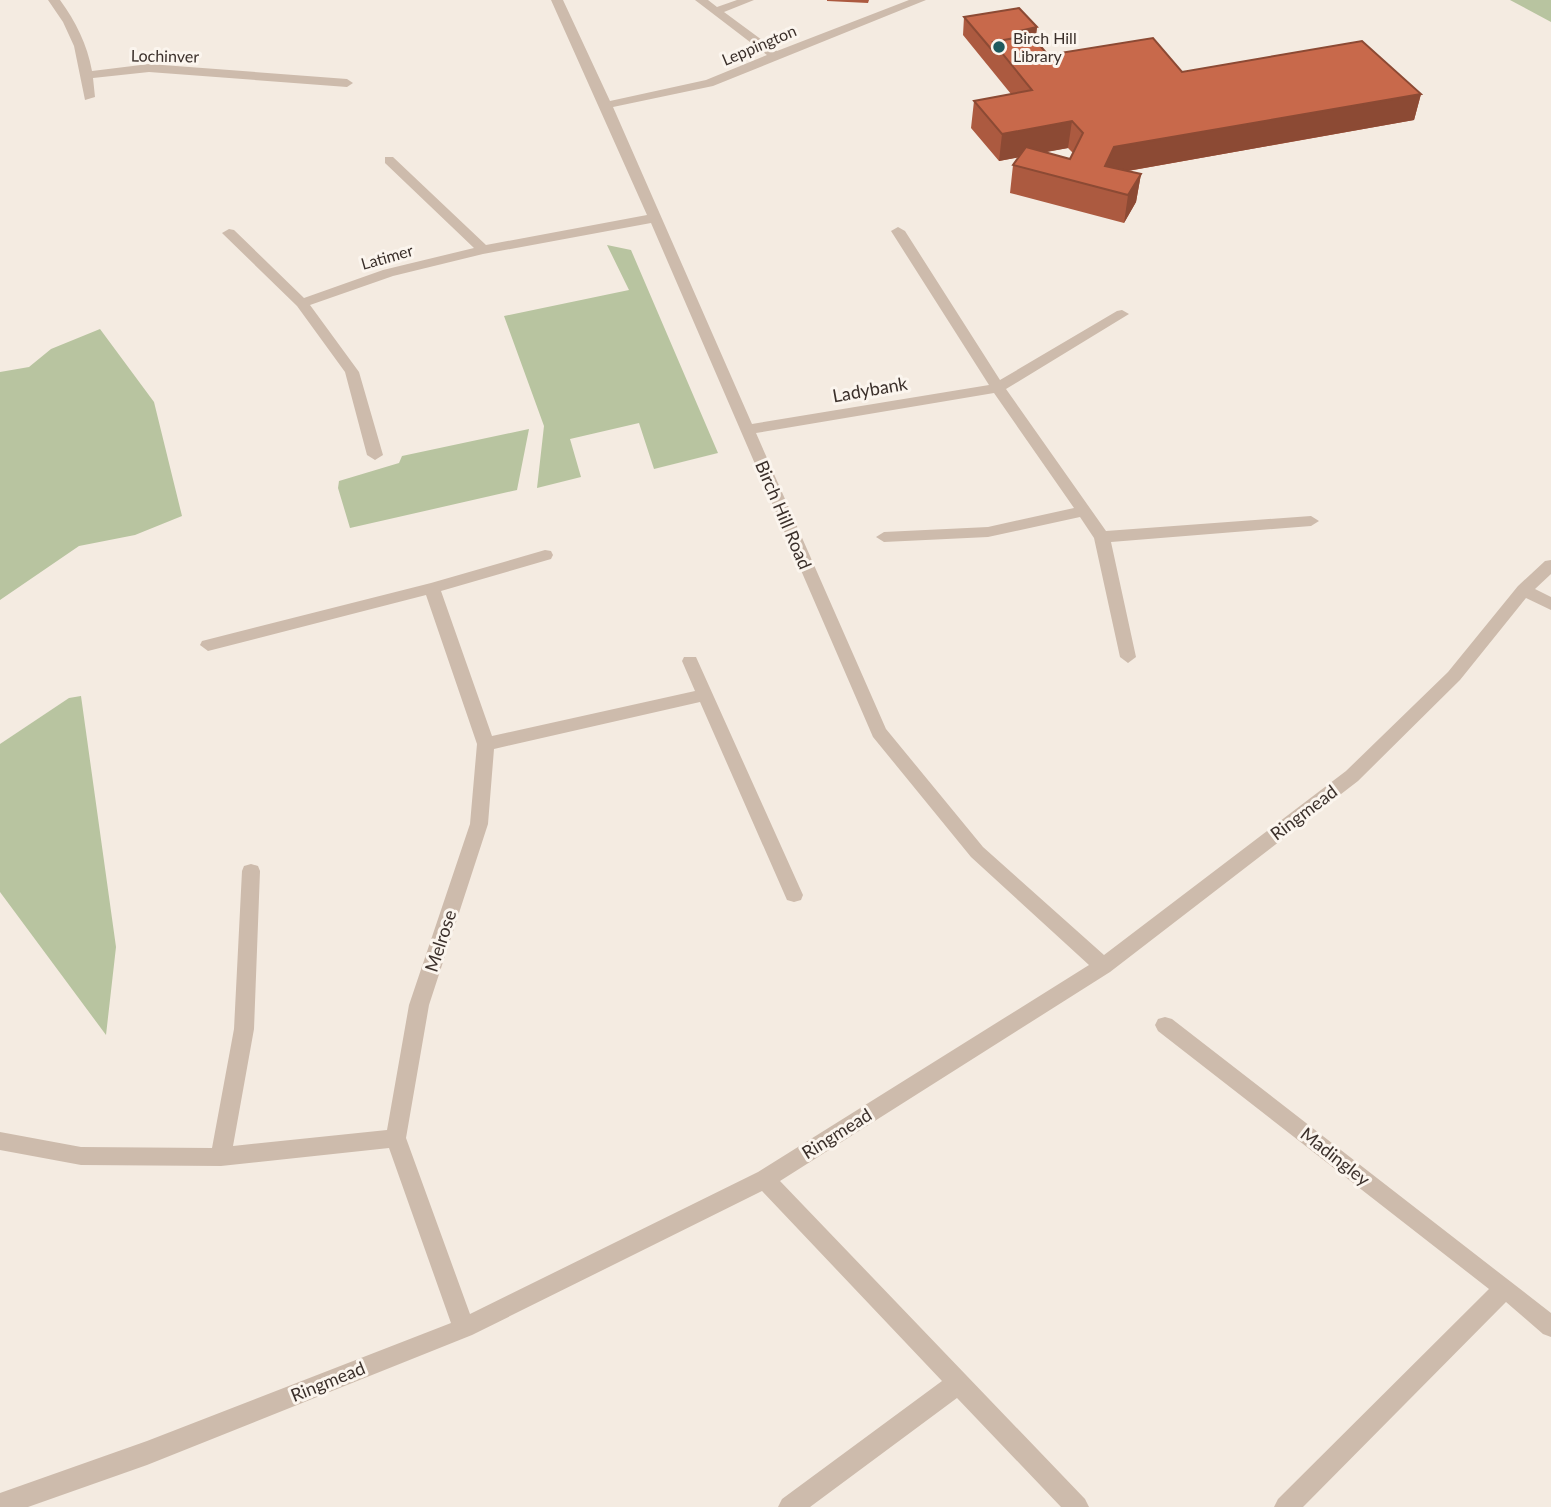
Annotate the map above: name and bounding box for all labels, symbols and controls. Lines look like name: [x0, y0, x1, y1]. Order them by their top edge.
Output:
street label: Leppington: [719, 20, 799, 69]
place label: Birch Hill Library: [1013, 28, 1077, 65]
marker: Birch Hill Library: [991, 39, 1007, 55]
street label: Lochinver: [131, 45, 199, 66]
street label: Latimer: [359, 240, 415, 273]
street label: Ladybank: [831, 371, 910, 406]
street label: Birch Hill Road: [751, 457, 817, 572]
street label: Ringmead: [1266, 780, 1341, 845]
street label: Melrose: [420, 907, 460, 974]
street label: Ringmead: [797, 1103, 875, 1163]
street label: Madingley: [1297, 1122, 1375, 1191]
street label: Ringmead: [287, 1356, 368, 1406]

